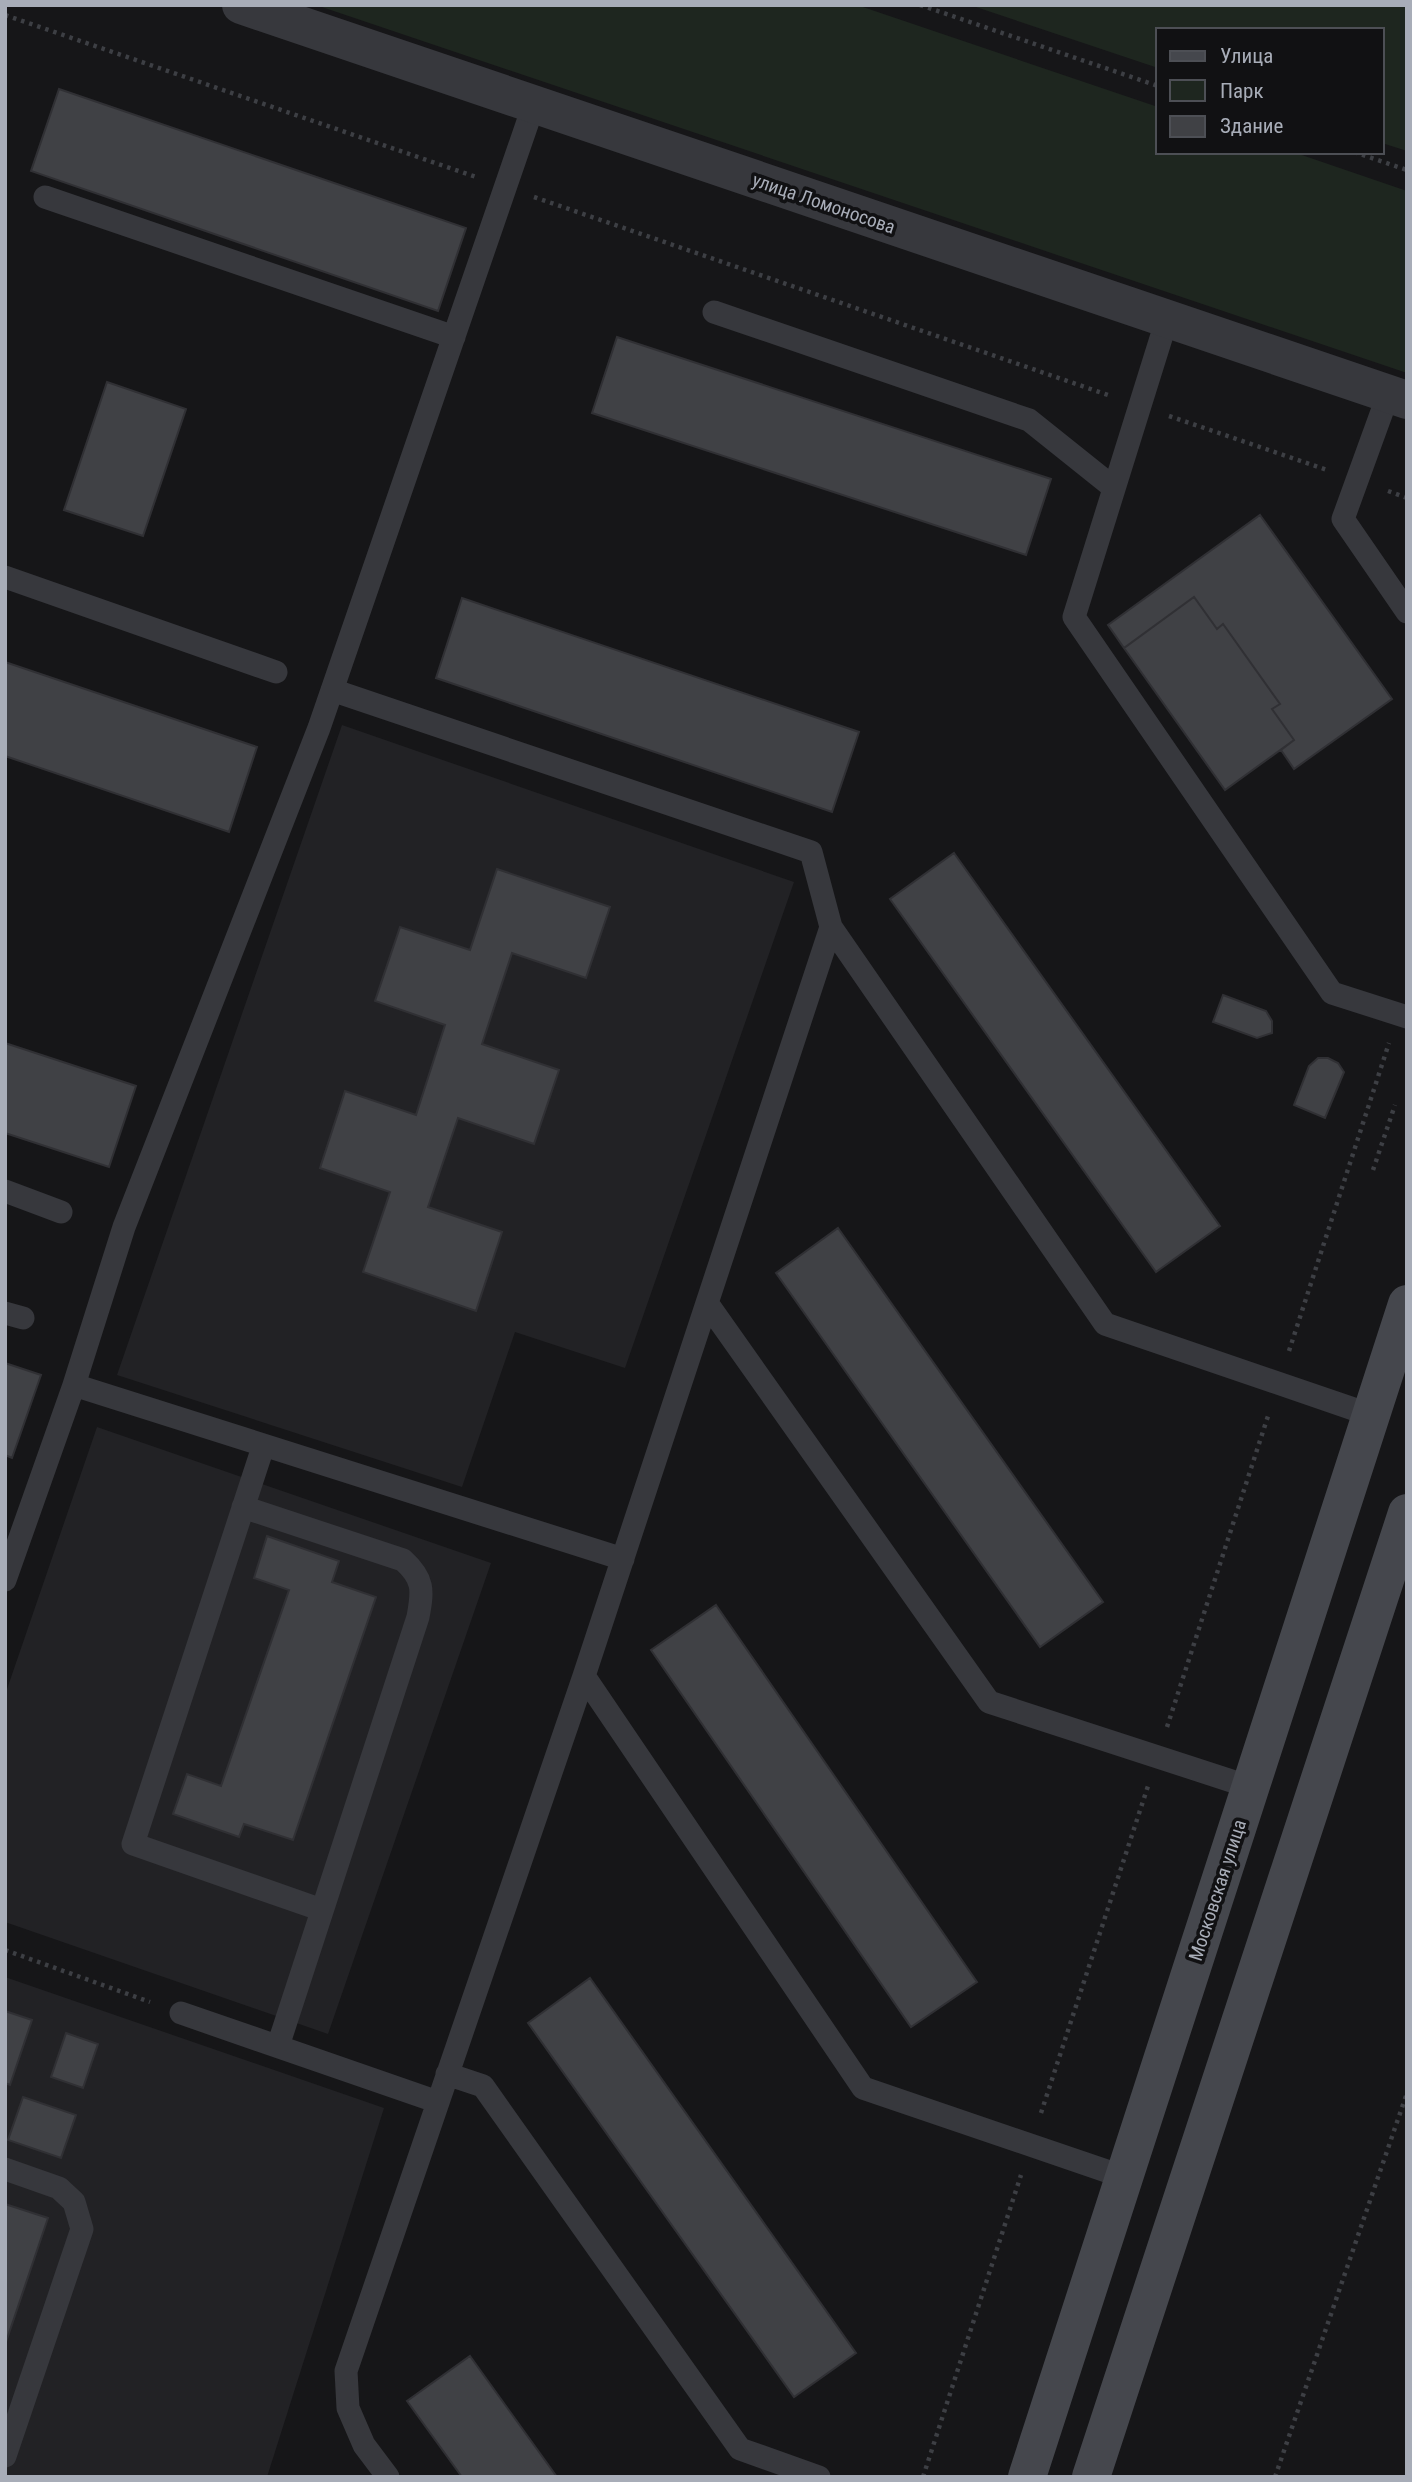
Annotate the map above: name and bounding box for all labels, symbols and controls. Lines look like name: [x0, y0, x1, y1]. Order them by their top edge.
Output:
legend: [1156, 28, 1384, 154]
text: Улица: [1220, 44, 1273, 68]
text: Парк: [1220, 79, 1264, 103]
text: Здание: [1220, 114, 1284, 138]
street label: улица Ломоносова: [749, 168, 898, 239]
street label: Московская улица: [1184, 1817, 1251, 1964]

